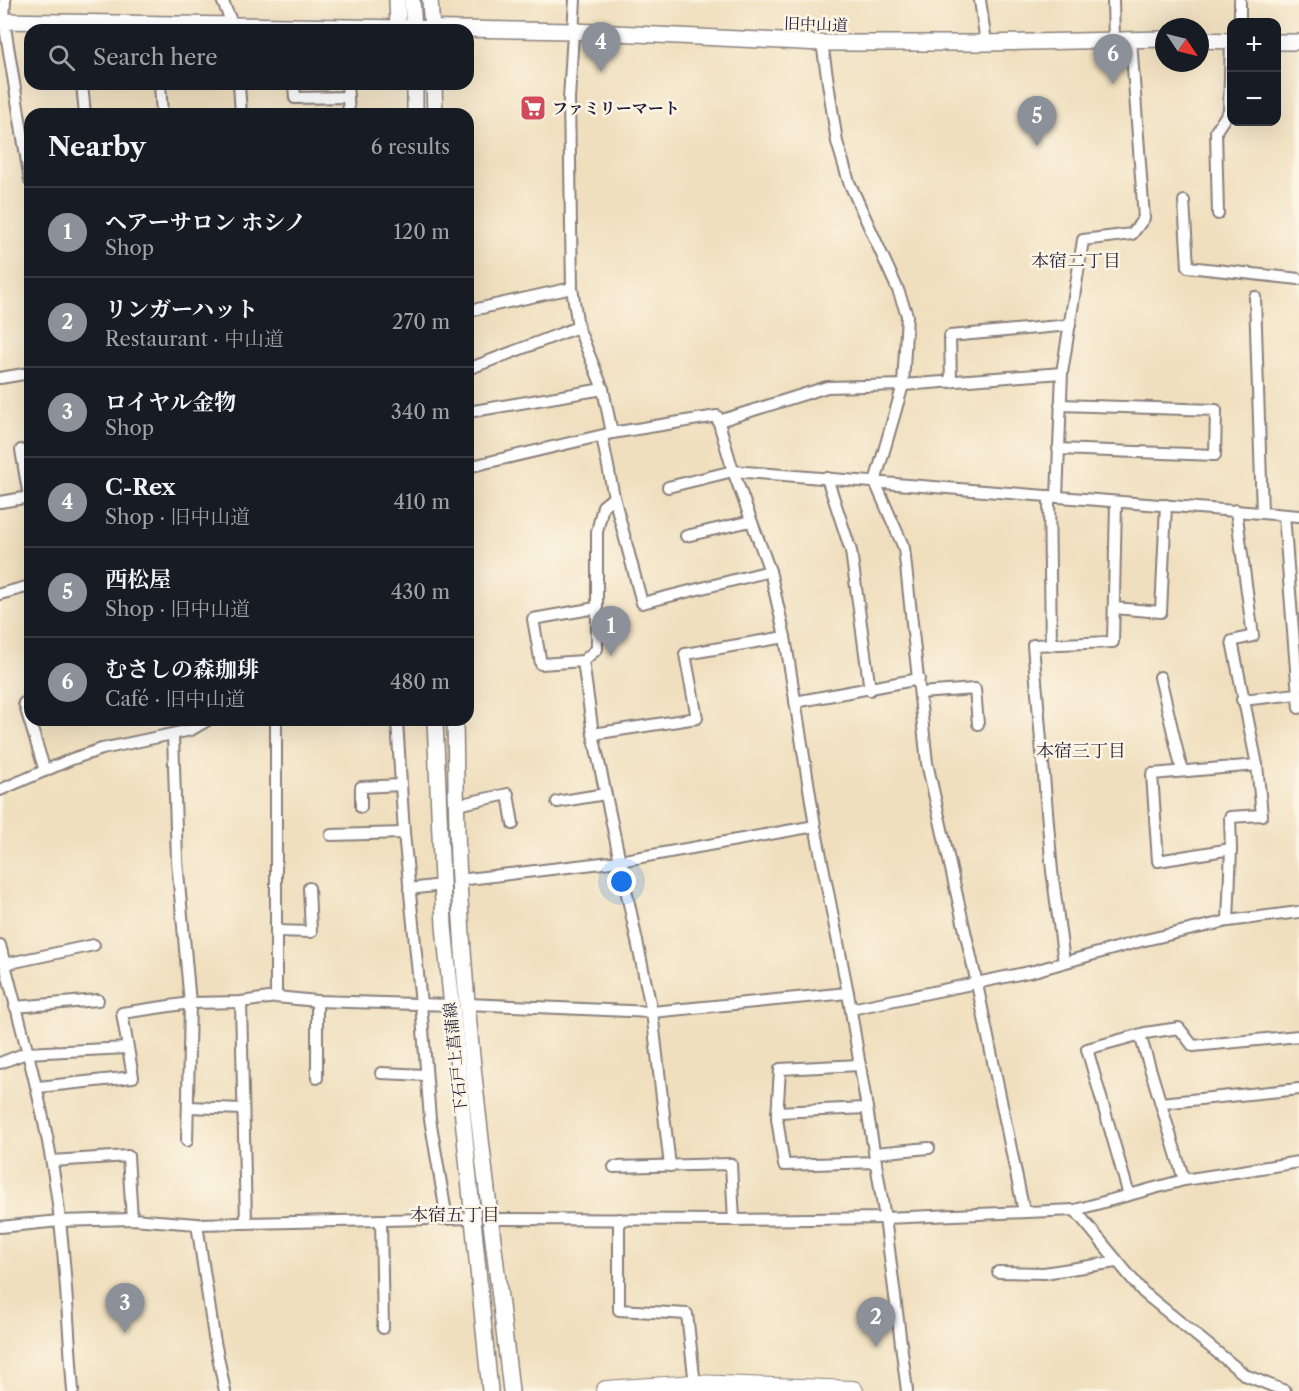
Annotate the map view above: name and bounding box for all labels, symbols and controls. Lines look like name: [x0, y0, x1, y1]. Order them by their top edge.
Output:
street label: 旧中山道: [784, 13, 848, 35]
north arrow: [1155, 18, 1209, 72]
map controls: [1227, 18, 1281, 126]
button: +: [1227, 18, 1281, 72]
pin: 4: [582, 22, 620, 72]
search box: [24, 24, 474, 90]
pin: 6: [1094, 34, 1132, 84]
icon: search: [45, 41, 78, 74]
text: Search here: [93, 44, 218, 71]
button: −: [1227, 72, 1281, 126]
supermarket icon: ファミリーマート: [518, 93, 548, 123]
pin: 5: [1018, 96, 1056, 146]
place label: ファミリーマート: [552, 98, 680, 118]
text: Nearby: [48, 131, 146, 163]
text: 6 results: [371, 135, 450, 159]
text: ヘアーサロン ホシノ: [105, 209, 306, 236]
text: 1: [63, 220, 72, 244]
text: 120 m: [393, 220, 450, 244]
text: Shop: [105, 236, 154, 260]
district label: 本宿二丁目: [1031, 250, 1121, 272]
text: リンガーハット: [105, 296, 258, 323]
text: 2: [62, 310, 73, 334]
text: 270 m: [392, 310, 450, 334]
text: Restaurant · 中山道: [105, 327, 284, 351]
text: ロイヤル金物: [105, 389, 236, 416]
text: 3: [62, 400, 73, 424]
text: 340 m: [391, 400, 450, 424]
text: Shop: [105, 416, 154, 440]
text: C-Rex: [105, 474, 176, 501]
text: 4: [62, 490, 73, 514]
text: 410 m: [393, 490, 450, 514]
text: Shop · 旧中山道: [105, 505, 250, 529]
text: 西松屋: [105, 566, 171, 593]
text: 5: [62, 580, 73, 604]
text: 430 m: [391, 580, 450, 604]
text: Shop · 旧中山道: [105, 597, 250, 621]
pin: 1: [592, 606, 630, 656]
text: むさしの森珈琲: [105, 656, 259, 683]
text: 6: [62, 670, 73, 694]
text: 480 m: [390, 670, 450, 694]
text: Café · 旧中山道: [105, 687, 245, 711]
district label: 本宿三丁目: [1036, 740, 1126, 762]
your location: [607, 867, 636, 896]
street label: 下石戸上菖蒲線: [439, 1001, 471, 1115]
district label: 本宿五丁目: [410, 1204, 500, 1226]
pin: 3: [106, 1284, 144, 1333]
pin: 2: [856, 1298, 896, 1347]

